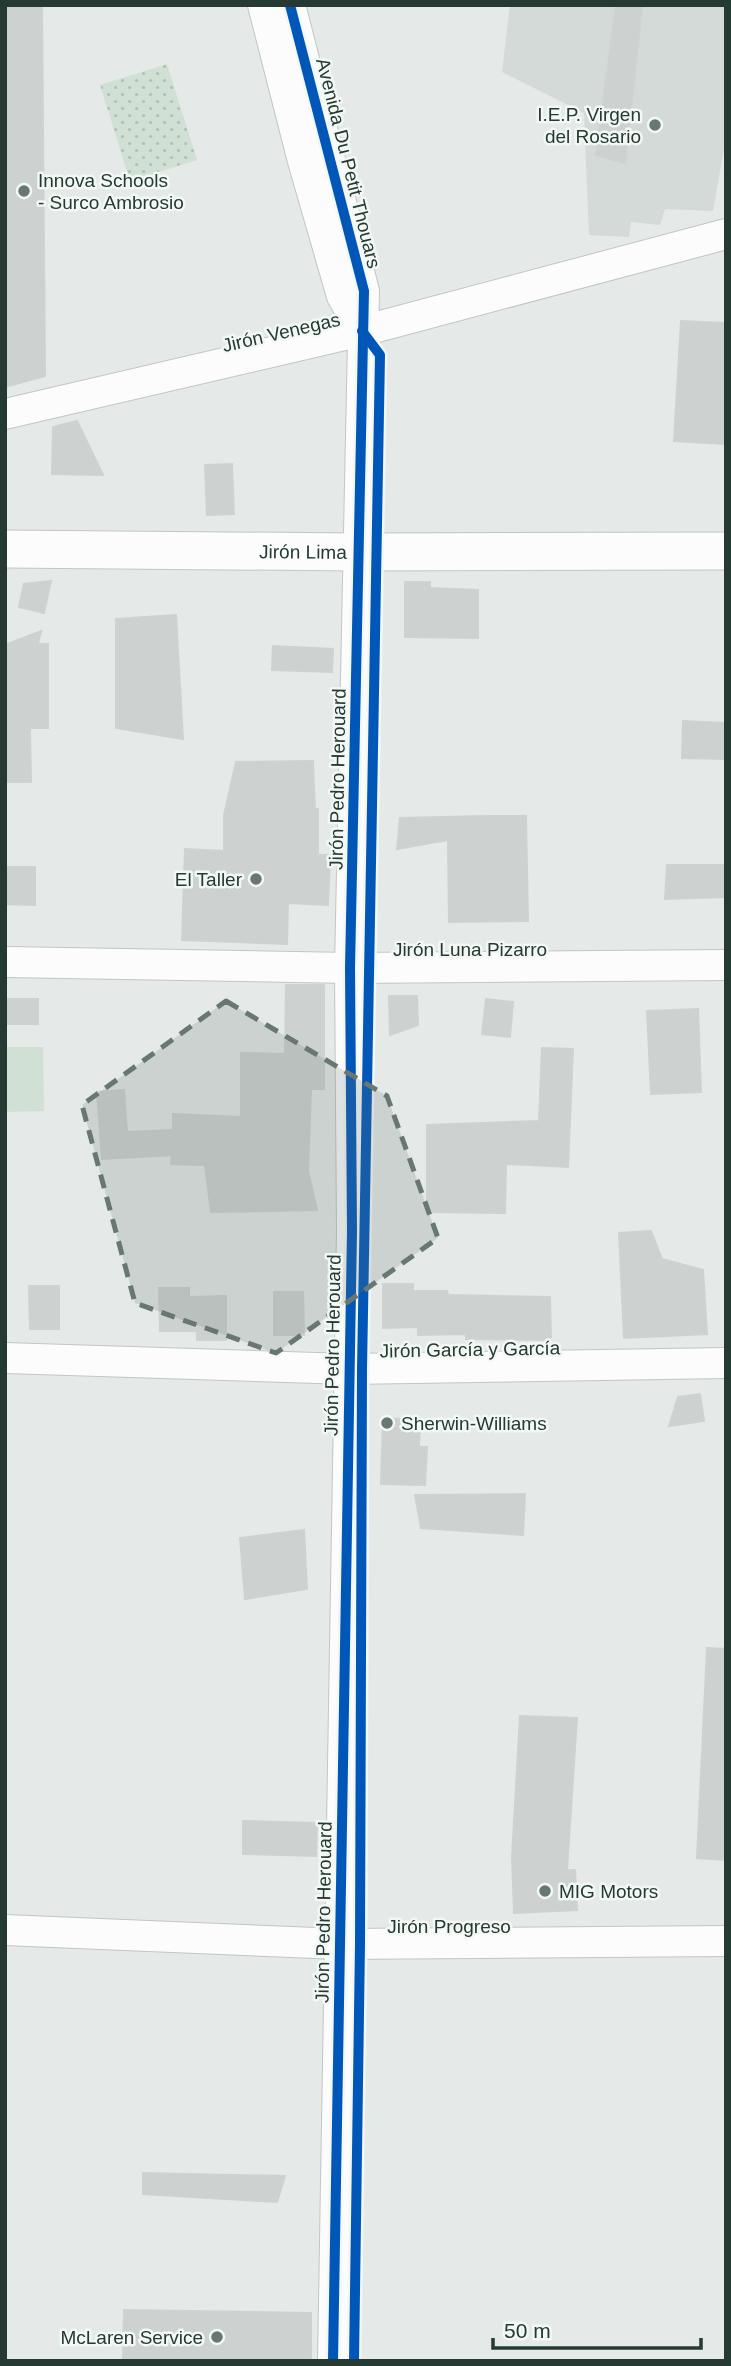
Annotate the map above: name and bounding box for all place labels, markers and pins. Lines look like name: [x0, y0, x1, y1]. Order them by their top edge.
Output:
place label: I.E.P. Virgen del Rosario: [537, 104, 641, 147]
marker: I.E.P. Virgen del Rosario: [647, 117, 663, 133]
place label: Innova Schools - Surco Ambrosio: [38, 170, 184, 213]
marker: Innova Schools - Surco Ambrosio: [16, 183, 32, 199]
place label: El Taller: [175, 869, 243, 890]
marker: El Taller: [248, 871, 264, 887]
place label: Sherwin-Williams: [401, 1413, 547, 1434]
marker: Sherwin-Williams: [379, 1415, 395, 1431]
place label: MIG Motors: [559, 1881, 658, 1902]
marker: MIG Motors: [537, 1883, 553, 1899]
place label: McLaren Service: [60, 2327, 203, 2348]
marker: McLaren Service: [209, 2329, 225, 2345]

